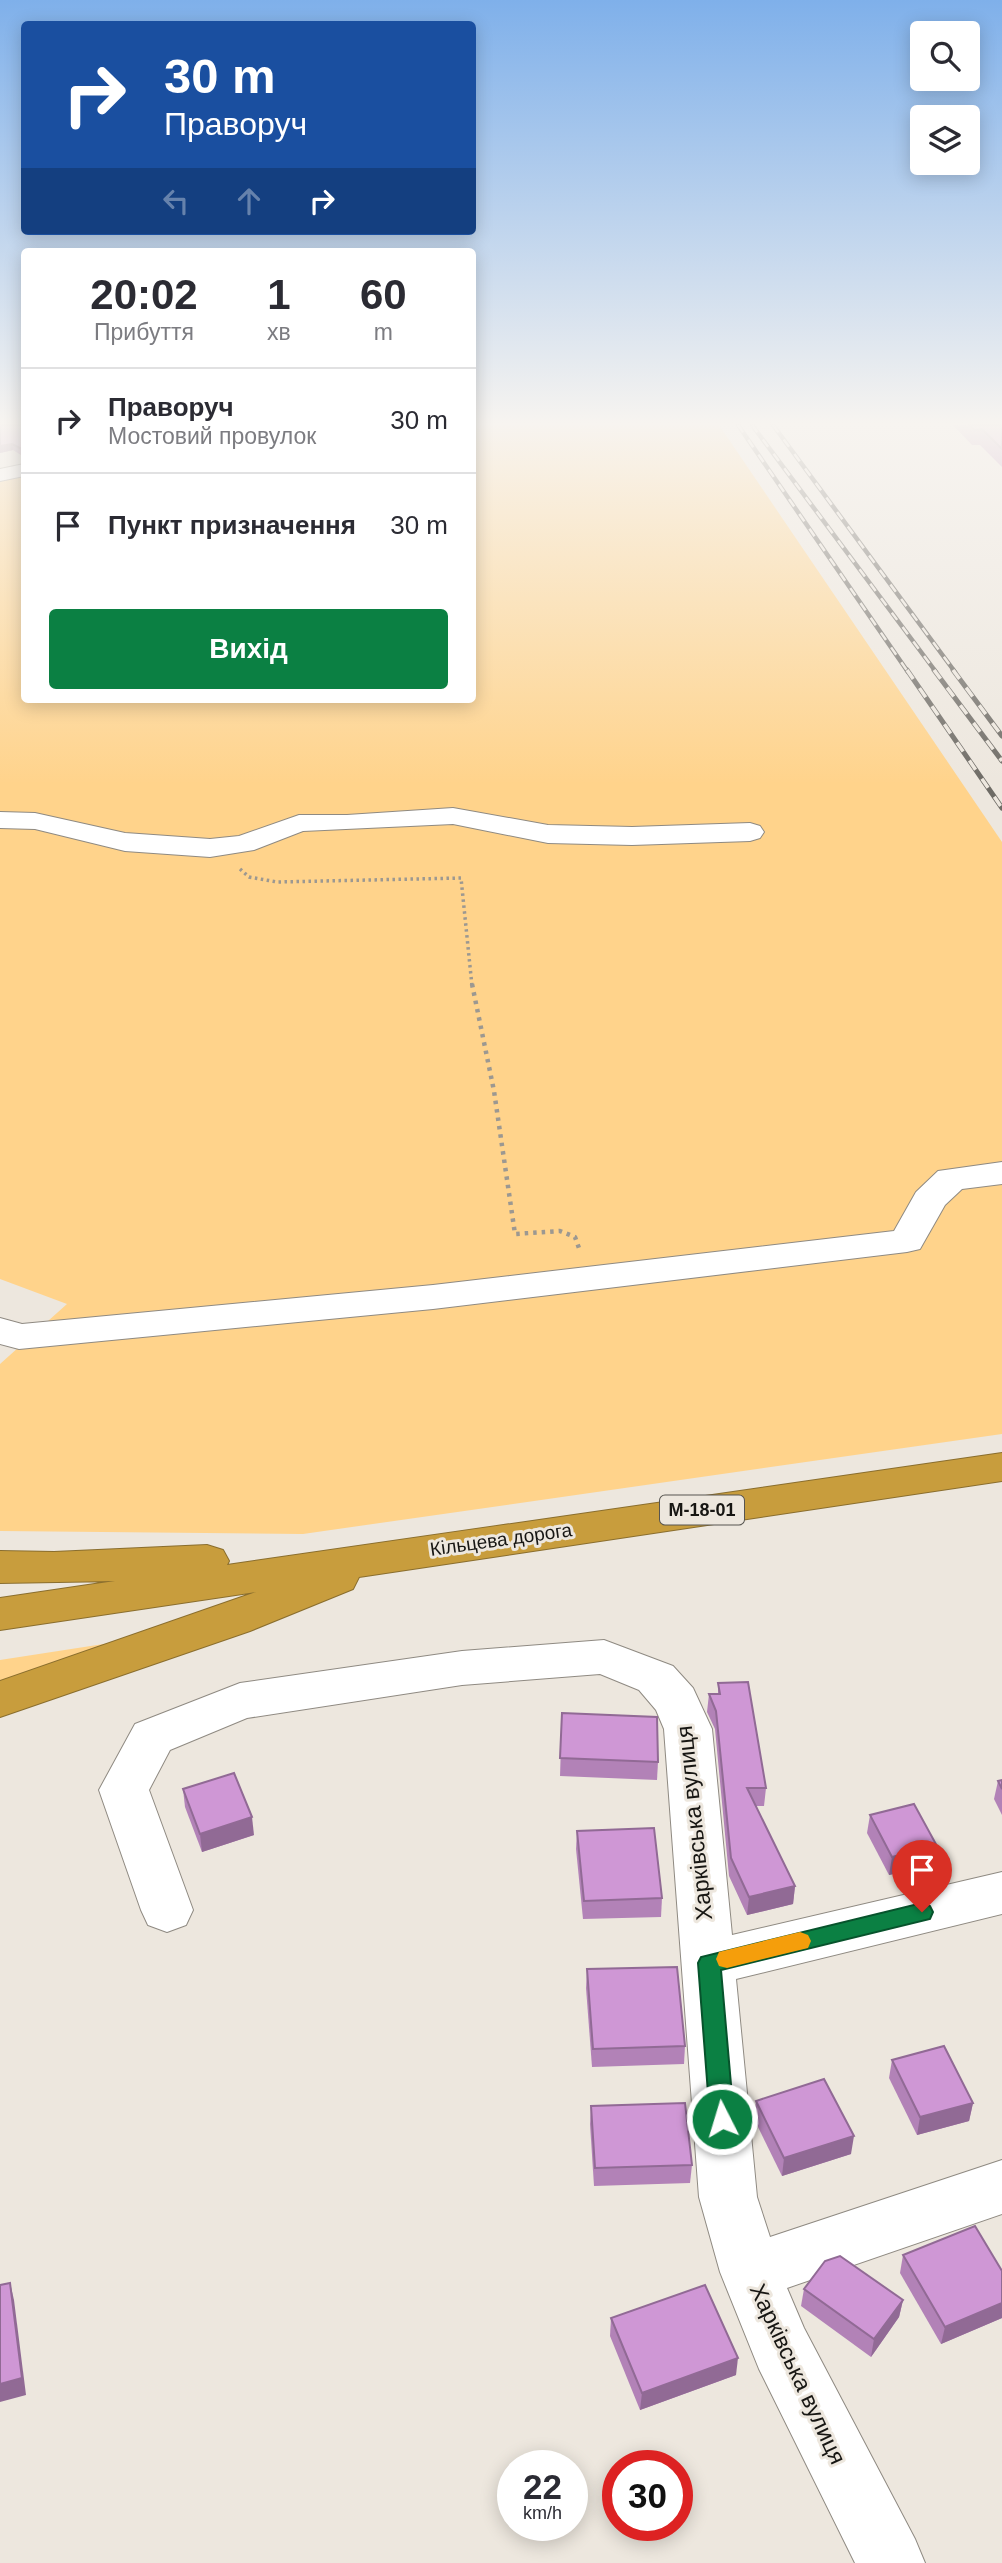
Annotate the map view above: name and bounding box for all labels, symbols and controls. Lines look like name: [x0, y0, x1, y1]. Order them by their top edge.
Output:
map controls: [910, 21, 980, 175]
button: search: [910, 21, 980, 91]
icon: right: [49, 49, 140, 140]
text: 30 m: [164, 49, 276, 103]
button: layers: [910, 105, 980, 175]
text: Праворуч: [164, 106, 307, 142]
icon: left: [157, 182, 195, 220]
icon: ahead: [230, 182, 268, 220]
icon: right: [303, 182, 341, 220]
text: 20:02: [90, 271, 198, 318]
text: 1: [267, 271, 291, 318]
text: 60: [360, 271, 407, 318]
text: Прибуття: [94, 319, 194, 345]
text: хв: [267, 319, 291, 345]
text: m: [374, 319, 393, 345]
text: Праворуч: [108, 392, 234, 422]
icon: right: [49, 402, 87, 440]
text: 30 m: [390, 405, 448, 435]
text: Мостовий провулок: [108, 423, 316, 449]
icon: arrive: [49, 507, 87, 545]
text: Пункт призначення: [108, 510, 356, 540]
text: 30 m: [390, 510, 448, 540]
button: Вихід: [49, 609, 448, 689]
road number: М-18-01: [660, 1496, 744, 1525]
street label: Кільцева дорога: [429, 1519, 574, 1560]
street label: Харківська вулиця: [671, 1724, 717, 1922]
pin: [892, 1840, 952, 1912]
icon: arrive: [903, 1851, 941, 1889]
position arrow: [685, 2082, 759, 2156]
street label: Харківська вулиця: [745, 2280, 851, 2468]
speed limit sign: 30: [602, 2450, 693, 2541]
text: 22: [523, 2467, 562, 2506]
text: km/h: [523, 2503, 562, 2523]

